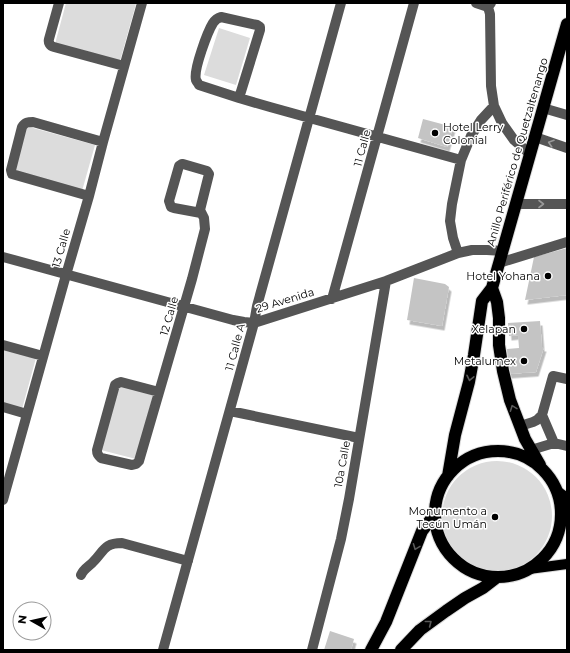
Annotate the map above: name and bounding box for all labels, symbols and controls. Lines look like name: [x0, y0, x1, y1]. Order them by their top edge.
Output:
street label: Anillo Periférico de Quetzaltenango: [483, 56, 551, 248]
place label: Hotel Lerry Colonial: [443, 120, 503, 147]
street label: 11 Calle: [350, 128, 374, 168]
marker: Hotel Lerry Colonial: [430, 128, 440, 138]
one-way arrow: [548, 139, 555, 147]
one-way arrow: [538, 200, 544, 208]
street label: 13 Calle: [49, 227, 73, 269]
place label: Hotel Yohana: [466, 269, 540, 283]
marker: Hotel Yohana: [543, 271, 553, 281]
street label: 29 Avenida: [254, 285, 316, 315]
street label: 12 Calle: [157, 295, 181, 337]
street label: 11 Calle A: [222, 322, 248, 372]
place label: Xelapan: [472, 322, 516, 336]
marker: Xelapan: [519, 324, 529, 334]
place label: Metalumex: [454, 354, 516, 368]
marker: Metalumex: [519, 356, 529, 366]
one-way arrow: [466, 375, 474, 381]
one-way arrow: [509, 405, 517, 412]
street label: 10a Calle: [331, 439, 353, 489]
place label: Monumento a Tecún Umán: [408, 504, 487, 531]
marker: Monumento a Tecún Umán: [490, 512, 500, 522]
one-way arrow: [412, 544, 420, 551]
north arrow: [12, 601, 52, 641]
text: N: [15, 614, 30, 625]
one-way arrow: [425, 621, 432, 628]

